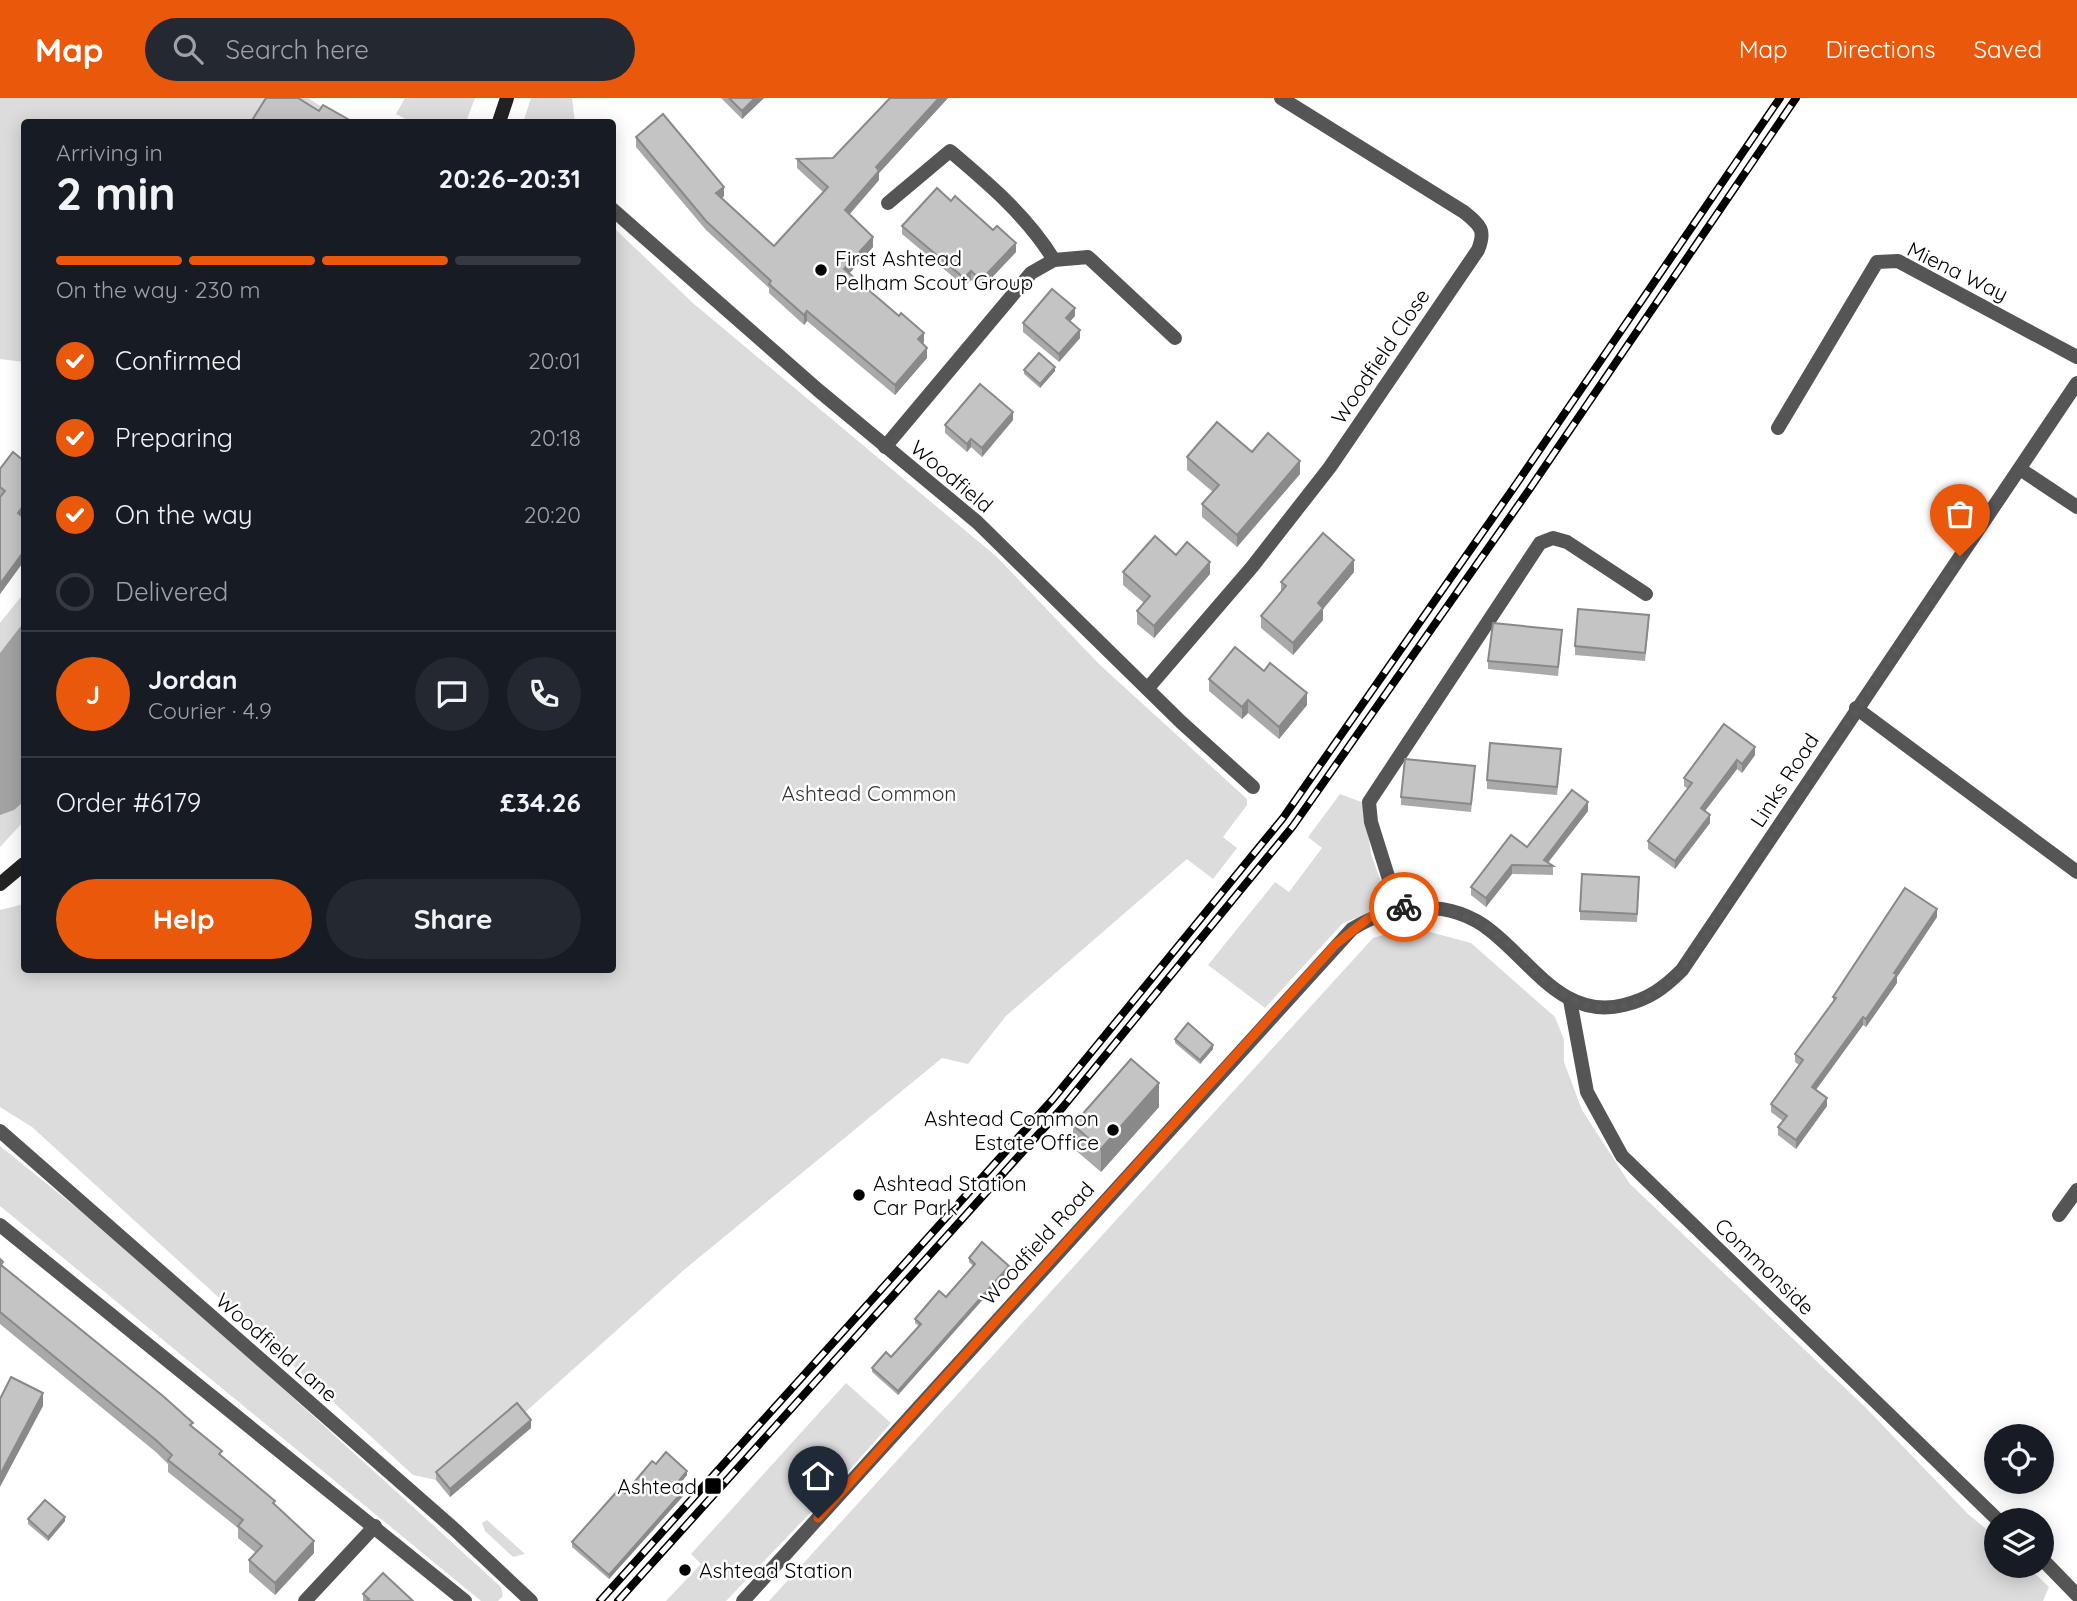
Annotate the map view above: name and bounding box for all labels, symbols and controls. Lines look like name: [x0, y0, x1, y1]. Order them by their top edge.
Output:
search box: [145, 18, 635, 81]
text: Map: [35, 29, 103, 70]
icon: search: [169, 30, 207, 68]
text: Search here: [225, 33, 369, 66]
text: Map: [1739, 34, 1788, 64]
text: Directions: [1826, 34, 1936, 64]
text: Saved: [1974, 34, 2042, 64]
text: Arriving in: [56, 138, 163, 167]
text: 20:26–20:31: [439, 162, 581, 195]
text: 2 min: [56, 164, 176, 222]
street label: Miena Way: [1903, 235, 2013, 307]
place label: First Ashtead Pelham Scout Group: [835, 245, 1033, 295]
marker: First Ashtead Pelham Scout Group: [813, 262, 829, 278]
text: On the way · 230 m: [56, 275, 261, 304]
street label: Woodfield Close: [1325, 283, 1435, 429]
icon: check: [56, 342, 94, 380]
text: Confirmed: [115, 344, 242, 377]
text: 20:01: [528, 346, 581, 375]
icon: check: [56, 419, 94, 457]
text: Preparing: [115, 421, 233, 454]
text: 20:18: [529, 423, 581, 452]
street label: Woodfield: [906, 434, 998, 518]
pin: [1930, 484, 1990, 556]
icon: bag: [1941, 495, 1979, 533]
icon: check: [56, 496, 94, 534]
text: On the way: [115, 498, 253, 531]
text: 20:20: [524, 500, 581, 529]
text: Delivered: [115, 575, 228, 608]
button: chat: [415, 657, 489, 731]
button: phone: [507, 657, 581, 731]
text: Jordan: [148, 663, 237, 696]
text: J: [86, 678, 100, 711]
text: Courier · 4.9: [148, 696, 272, 725]
street label: Links Road: [1744, 728, 1824, 832]
park label: Ashtead Common: [781, 780, 957, 806]
text: Order #6179: [56, 786, 201, 819]
text: £34.26: [500, 786, 581, 819]
courier: [1369, 872, 1439, 942]
button: Help: [56, 879, 312, 959]
button: Share: [326, 879, 581, 959]
icon: bike: [1385, 888, 1423, 926]
place label: Ashtead Common Estate Office: [924, 1105, 1099, 1155]
marker: Ashtead Common Estate Office: [1105, 1122, 1121, 1138]
place label: Ashtead Station Car Park: [873, 1170, 1027, 1220]
street label: Woodfield Road: [975, 1176, 1099, 1310]
marker: Ashtead Station Car Park: [851, 1187, 867, 1203]
street label: Commonside: [1710, 1212, 1820, 1320]
street label: Woodfield Lane: [211, 1287, 343, 1407]
map controls: [1984, 1424, 2054, 1578]
button: locate: [1984, 1424, 2054, 1494]
pin: [788, 1446, 848, 1518]
icon: home: [799, 1457, 837, 1495]
place label: Ashtead: [617, 1473, 697, 1499]
marker: Ashtead: [703, 1476, 723, 1496]
button: layers: [1984, 1508, 2054, 1578]
place label: Ashtead Station: [699, 1557, 853, 1583]
marker: Ashtead Station: [677, 1562, 693, 1578]

